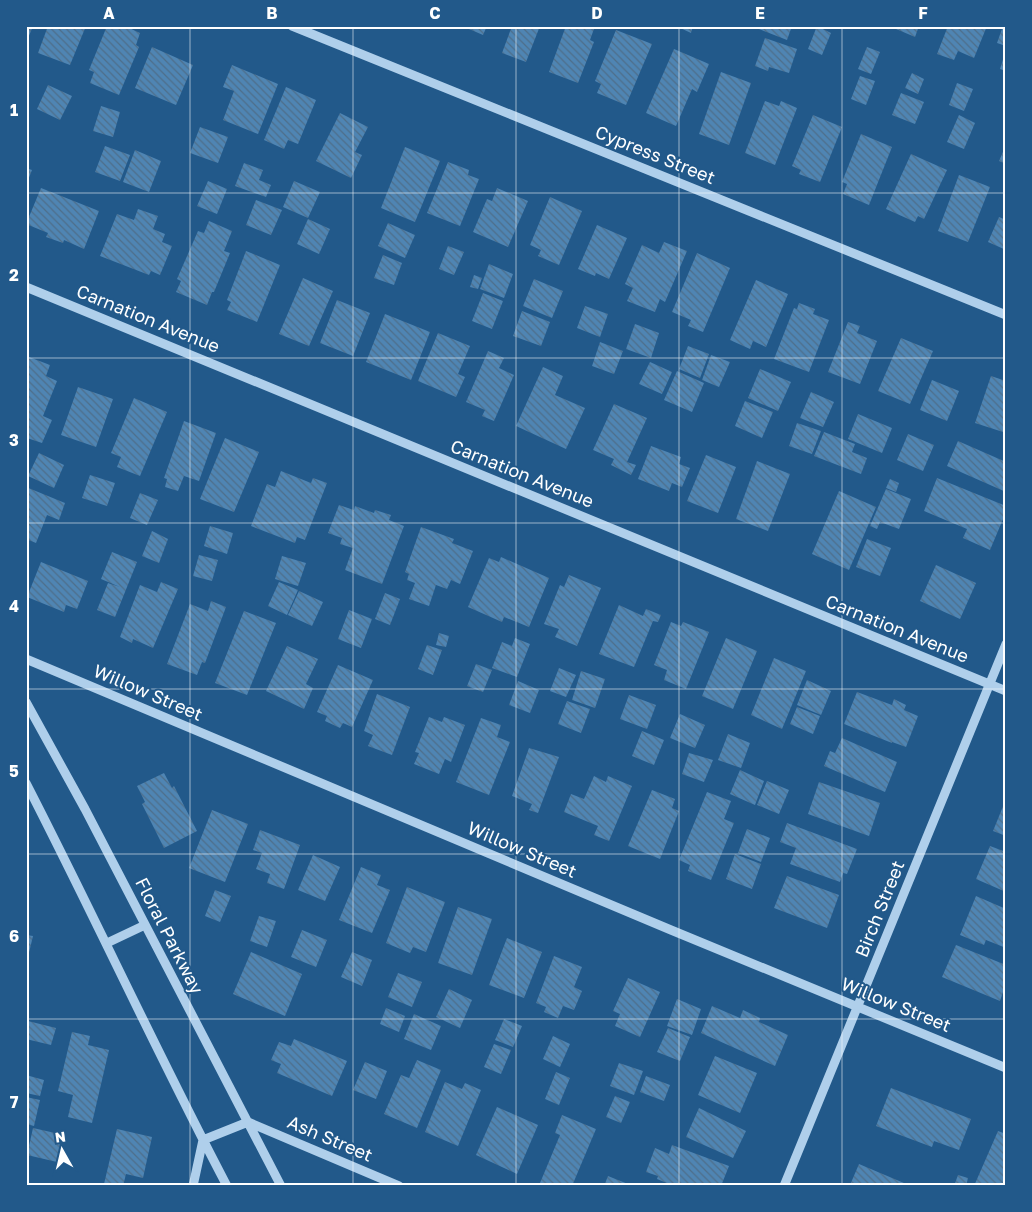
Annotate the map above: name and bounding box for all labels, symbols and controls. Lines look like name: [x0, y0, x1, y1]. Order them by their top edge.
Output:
text: A: [103, 3, 115, 23]
text: B: [266, 3, 278, 23]
text: C: [429, 3, 441, 23]
text: D: [591, 3, 603, 23]
text: E: [755, 3, 765, 23]
text: F: [918, 3, 928, 23]
text: 1: [10, 100, 18, 120]
street label: Cypress Street: [592, 120, 719, 188]
text: 2: [9, 265, 19, 285]
street label: Carnation Avenue: [74, 279, 223, 357]
text: 3: [9, 430, 19, 450]
street label: Carnation Avenue: [448, 434, 597, 512]
street label: Carnation Avenue: [823, 589, 972, 667]
text: 4: [9, 596, 19, 616]
street label: Willow Street: [91, 659, 206, 725]
text: 5: [9, 761, 19, 781]
street label: Willow Street: [465, 816, 580, 882]
street label: Birch Street: [850, 857, 908, 960]
street label: Floral Parkway: [131, 874, 209, 997]
text: 6: [9, 926, 19, 946]
street label: Willow Street: [838, 972, 954, 1036]
text: 7: [10, 1092, 19, 1112]
street label: Ash Street: [284, 1110, 376, 1166]
north arrow: [38, 1124, 88, 1174]
text: N: [54, 1127, 67, 1146]

